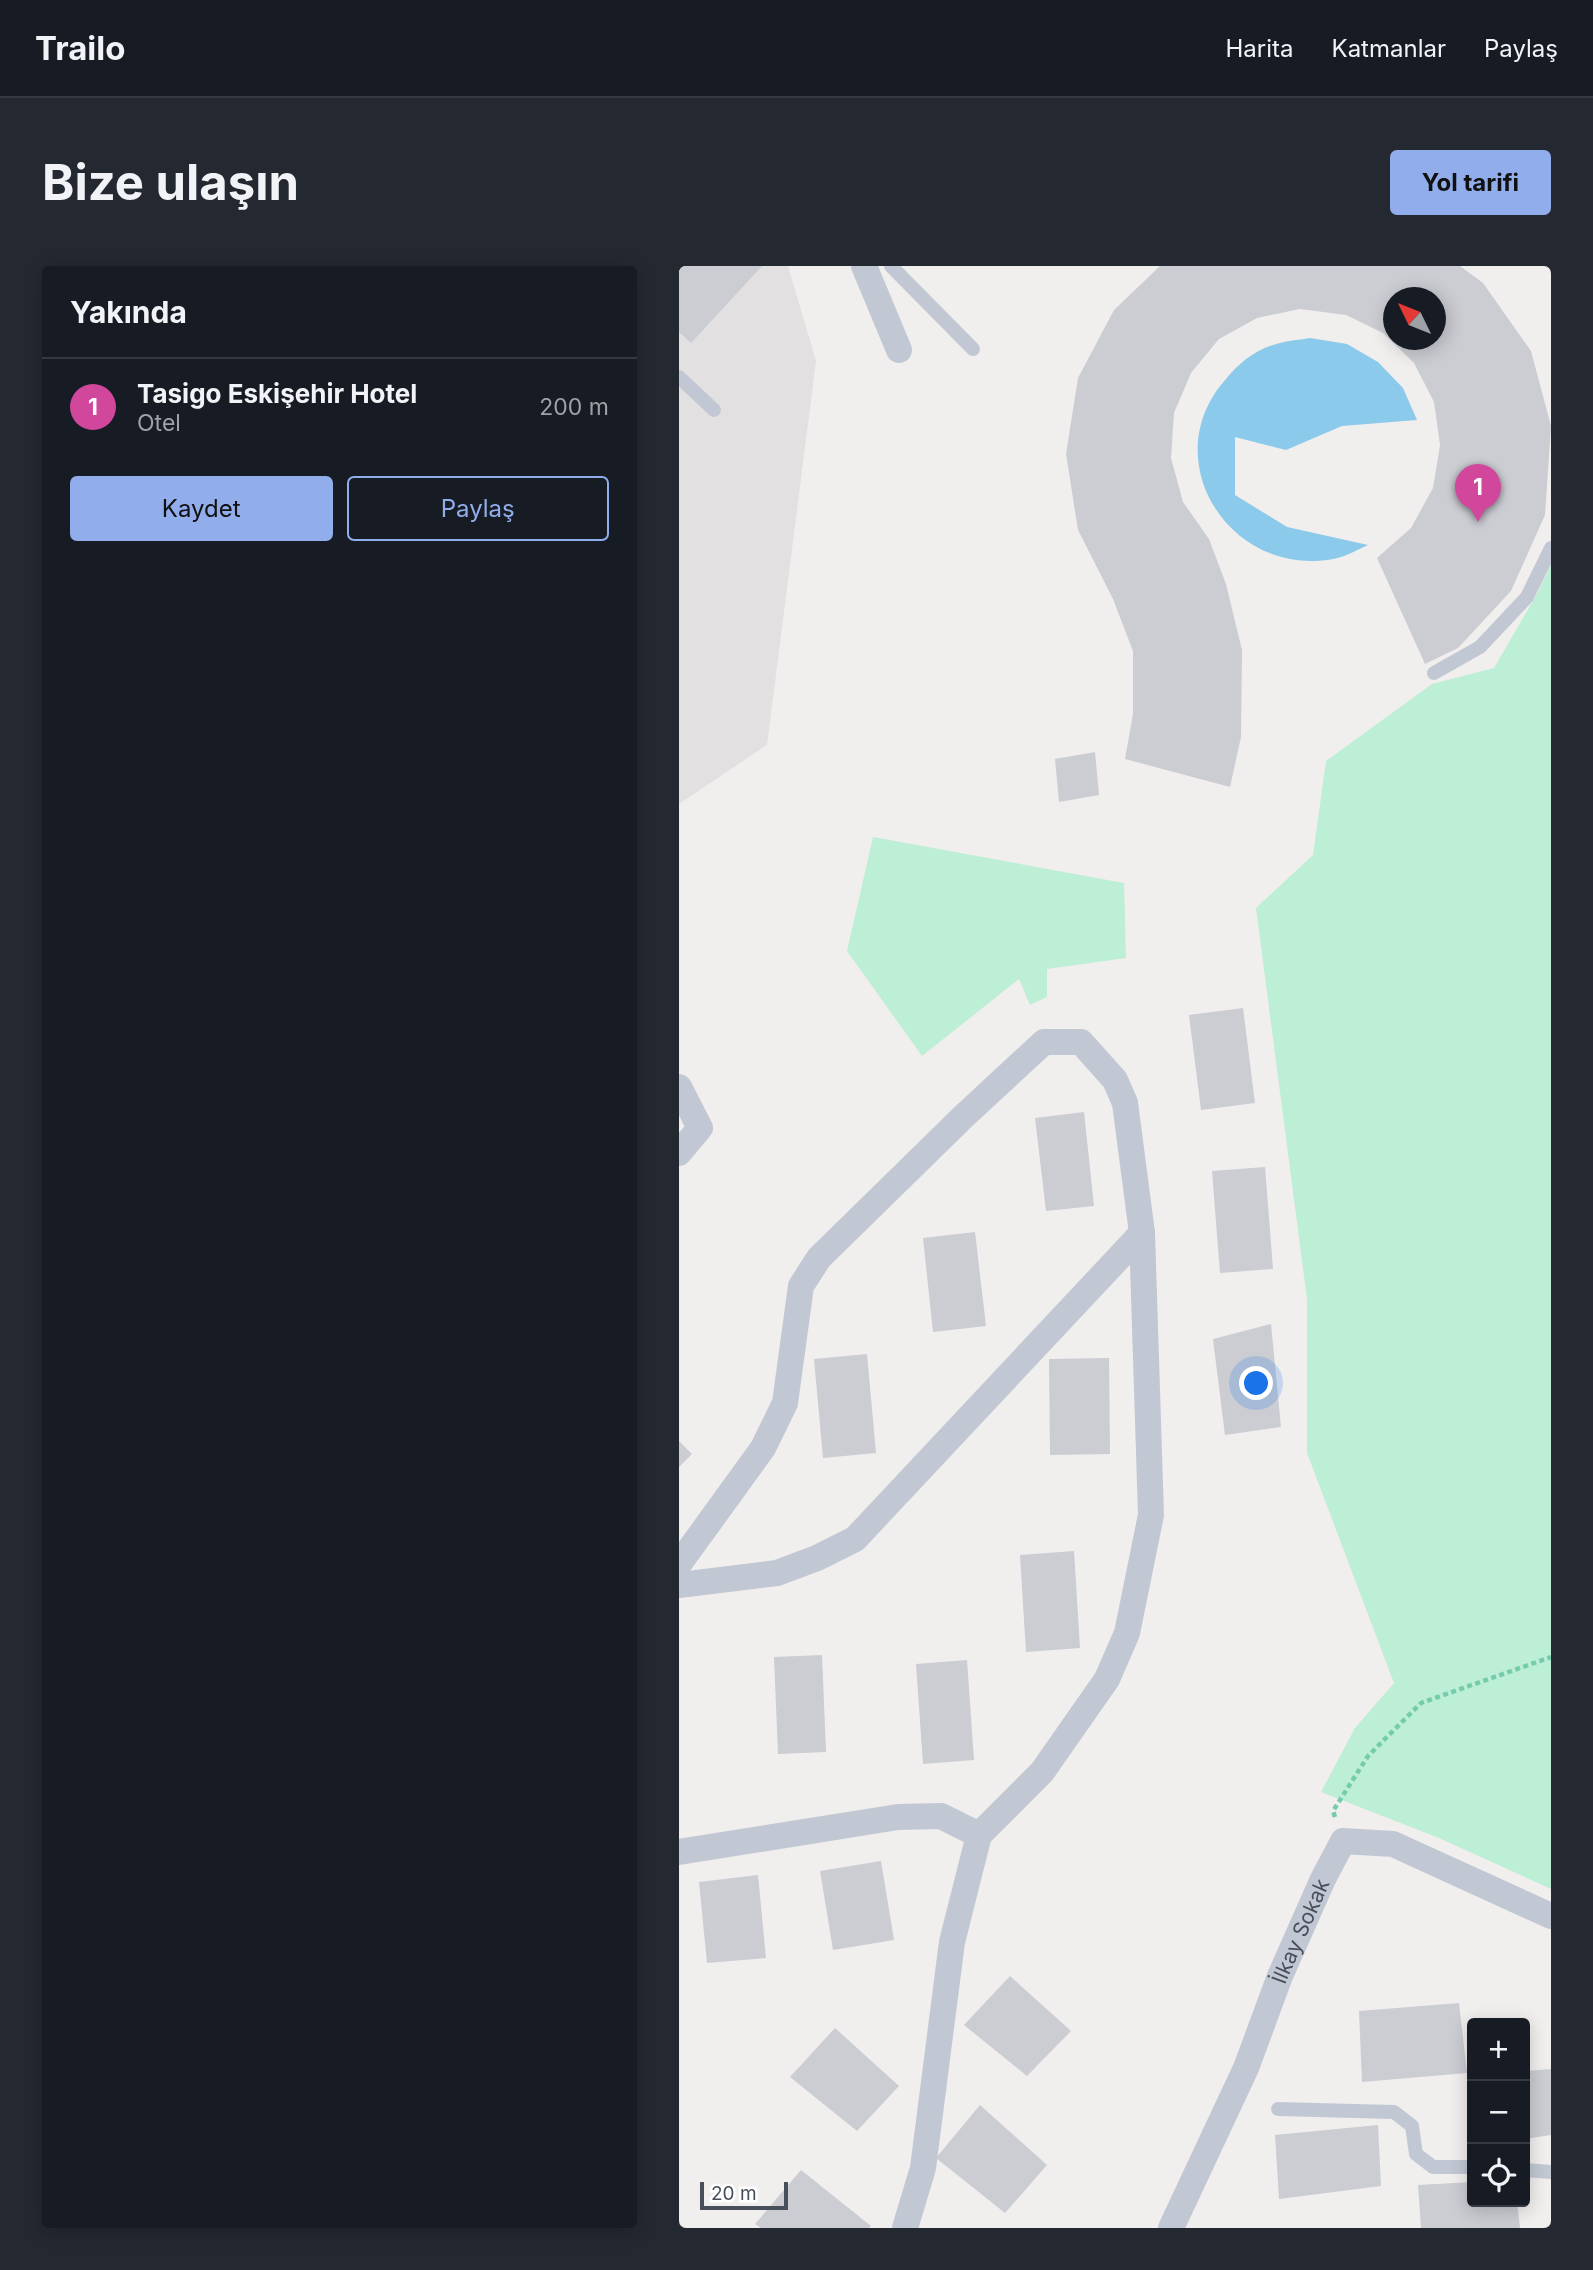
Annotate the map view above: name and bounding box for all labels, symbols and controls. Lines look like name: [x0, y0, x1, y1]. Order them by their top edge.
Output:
text: Trailo: [35, 28, 125, 68]
text: Harita: [1226, 34, 1294, 63]
text: Katmanlar: [1332, 34, 1446, 63]
text: Paylaş: [1484, 34, 1558, 63]
button: Yol tarifi: [1390, 150, 1551, 215]
text: Bize ulaşın: [42, 153, 299, 212]
north arrow: [1383, 287, 1446, 350]
text: Yakında: [70, 294, 187, 330]
text: Tasigo Eskişehir Hotel: [137, 378, 417, 409]
text: 1: [88, 393, 98, 421]
text: 200 m: [539, 393, 609, 421]
text: Otel: [137, 409, 181, 437]
pin: 1: [1455, 464, 1501, 522]
button: Kaydet: [70, 476, 333, 541]
button: Paylaş: [347, 476, 609, 541]
your location: [1239, 1366, 1273, 1400]
street label: İlkay Sokak: [1265, 1874, 1334, 1987]
map controls: [1467, 2018, 1530, 2207]
button: +: [1467, 2018, 1530, 2081]
button: −: [1467, 2081, 1530, 2144]
button: locate: [1467, 2144, 1530, 2207]
scale bar: [700, 2179, 787, 2211]
text: 20 m: [711, 2182, 757, 2205]

